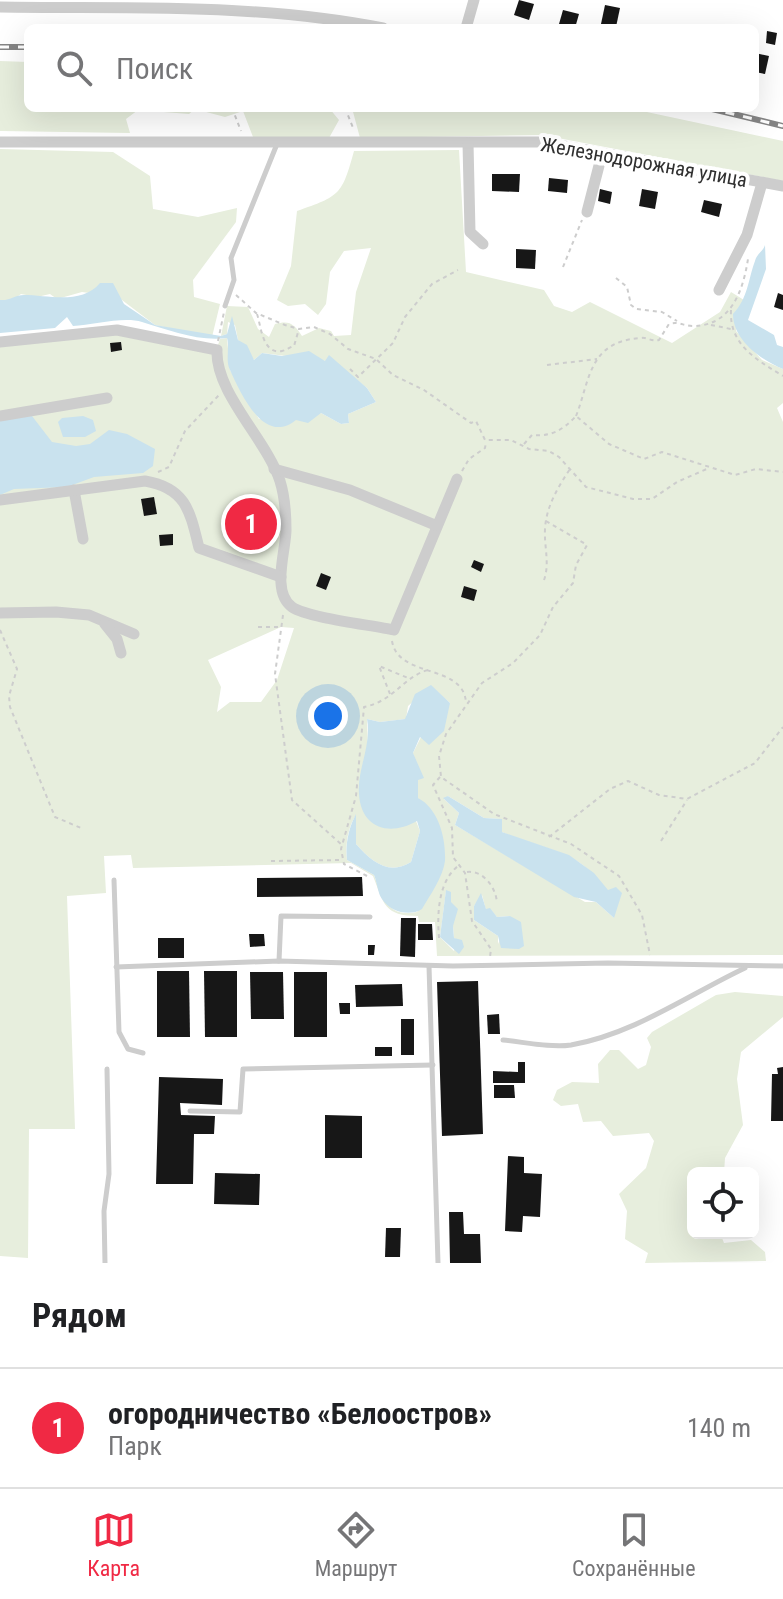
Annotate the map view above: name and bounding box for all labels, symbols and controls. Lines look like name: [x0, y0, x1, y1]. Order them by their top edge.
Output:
search box: [24, 24, 759, 112]
icon: search: [52, 46, 96, 90]
text: Поиск: [116, 51, 193, 86]
street label: Железнодорожная улица: [539, 132, 749, 192]
pin: 1: [225, 494, 277, 554]
your location: [308, 696, 348, 736]
map controls: [687, 1167, 759, 1239]
button: locate: [687, 1167, 759, 1239]
text: Рядом: [32, 1295, 127, 1335]
text: огородничество «Белоостров»: [108, 1396, 492, 1431]
text: 1: [51, 1413, 65, 1443]
text: 140 m: [687, 1413, 751, 1443]
text: Парк: [108, 1431, 162, 1461]
tab: Карта: [87, 1508, 140, 1581]
tab: Маршрут: [315, 1508, 397, 1581]
tab: Сохранённые: [572, 1508, 696, 1581]

